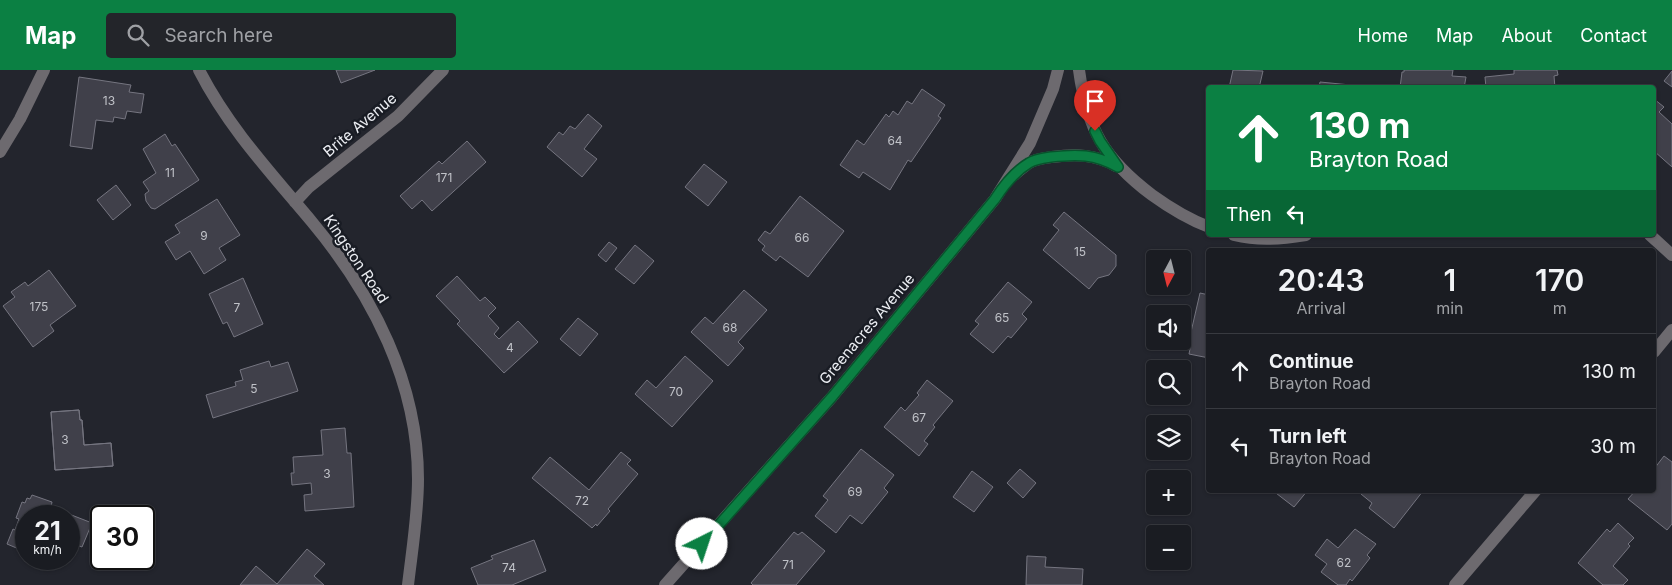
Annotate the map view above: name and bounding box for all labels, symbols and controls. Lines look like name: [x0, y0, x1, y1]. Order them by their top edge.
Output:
search box: [106, 13, 456, 58]
text: Map: [25, 21, 76, 50]
icon: search: [124, 21, 152, 49]
text: Search here: [164, 24, 273, 47]
text: Home: [1358, 25, 1408, 46]
text: Map: [1436, 25, 1473, 46]
text: About: [1501, 25, 1552, 46]
text: Contact: [1580, 25, 1647, 46]
pin: [1074, 80, 1116, 131]
icon: arrive: [1081, 87, 1109, 115]
street label: Brite Avenue: [319, 88, 400, 161]
house number: 13: [103, 93, 115, 108]
text: 130 m: [1309, 104, 1411, 146]
icon: ahead: [1226, 105, 1291, 170]
house number: 64: [887, 133, 903, 148]
text: Brayton Road: [1309, 146, 1449, 172]
house number: 11: [165, 165, 175, 180]
house number: 171: [436, 170, 452, 185]
icon: left: [1282, 200, 1310, 228]
text: Then: [1226, 203, 1272, 226]
street label: Kingston Road: [320, 211, 393, 307]
house number: 9: [200, 228, 208, 243]
house number: 66: [795, 230, 809, 245]
house number: 15: [1074, 244, 1086, 259]
north arrow: [1146, 250, 1191, 295]
map controls: [1146, 250, 1191, 570]
text: 20:43: [1278, 262, 1365, 298]
text: 1: [1444, 262, 1456, 298]
text: 170: [1535, 262, 1584, 298]
street label: Greenacres Avenue: [815, 269, 919, 388]
text: Arrival: [1296, 298, 1346, 318]
text: min: [1436, 298, 1464, 318]
text: m: [1553, 298, 1567, 318]
house number: 175: [30, 299, 48, 314]
house number: 7: [234, 300, 241, 315]
button: sound: [1146, 305, 1191, 350]
house number: 65: [995, 310, 1009, 325]
house number: 68: [723, 320, 737, 335]
house number: 4: [506, 340, 514, 355]
text: Continue: [1269, 350, 1354, 373]
icon: ahead: [1226, 357, 1254, 385]
button: search: [1146, 360, 1191, 405]
text: 130 m: [1583, 360, 1636, 383]
text: Brayton Road: [1269, 373, 1371, 393]
house number: 5: [250, 381, 258, 396]
house number: 70: [669, 384, 683, 399]
house number: 67: [912, 410, 926, 425]
button: layers: [1146, 415, 1191, 460]
text: Turn left: [1269, 425, 1347, 448]
house number: 3: [61, 432, 69, 447]
icon: left: [1226, 432, 1254, 460]
text: 30 m: [1590, 435, 1636, 458]
text: Brayton Road: [1269, 448, 1371, 468]
house number: 3: [323, 466, 331, 481]
button: +: [1146, 470, 1191, 515]
house number: 69: [848, 484, 862, 499]
house number: 72: [575, 493, 589, 508]
speed limit sign: 30: [90, 505, 155, 570]
text: 21: [34, 516, 61, 546]
position arrow: [675, 517, 727, 569]
button: −: [1146, 525, 1191, 570]
text: km/h: [33, 542, 62, 557]
house number: 62: [1337, 555, 1351, 570]
house number: 71: [782, 557, 794, 572]
house number: 74: [502, 560, 516, 575]

